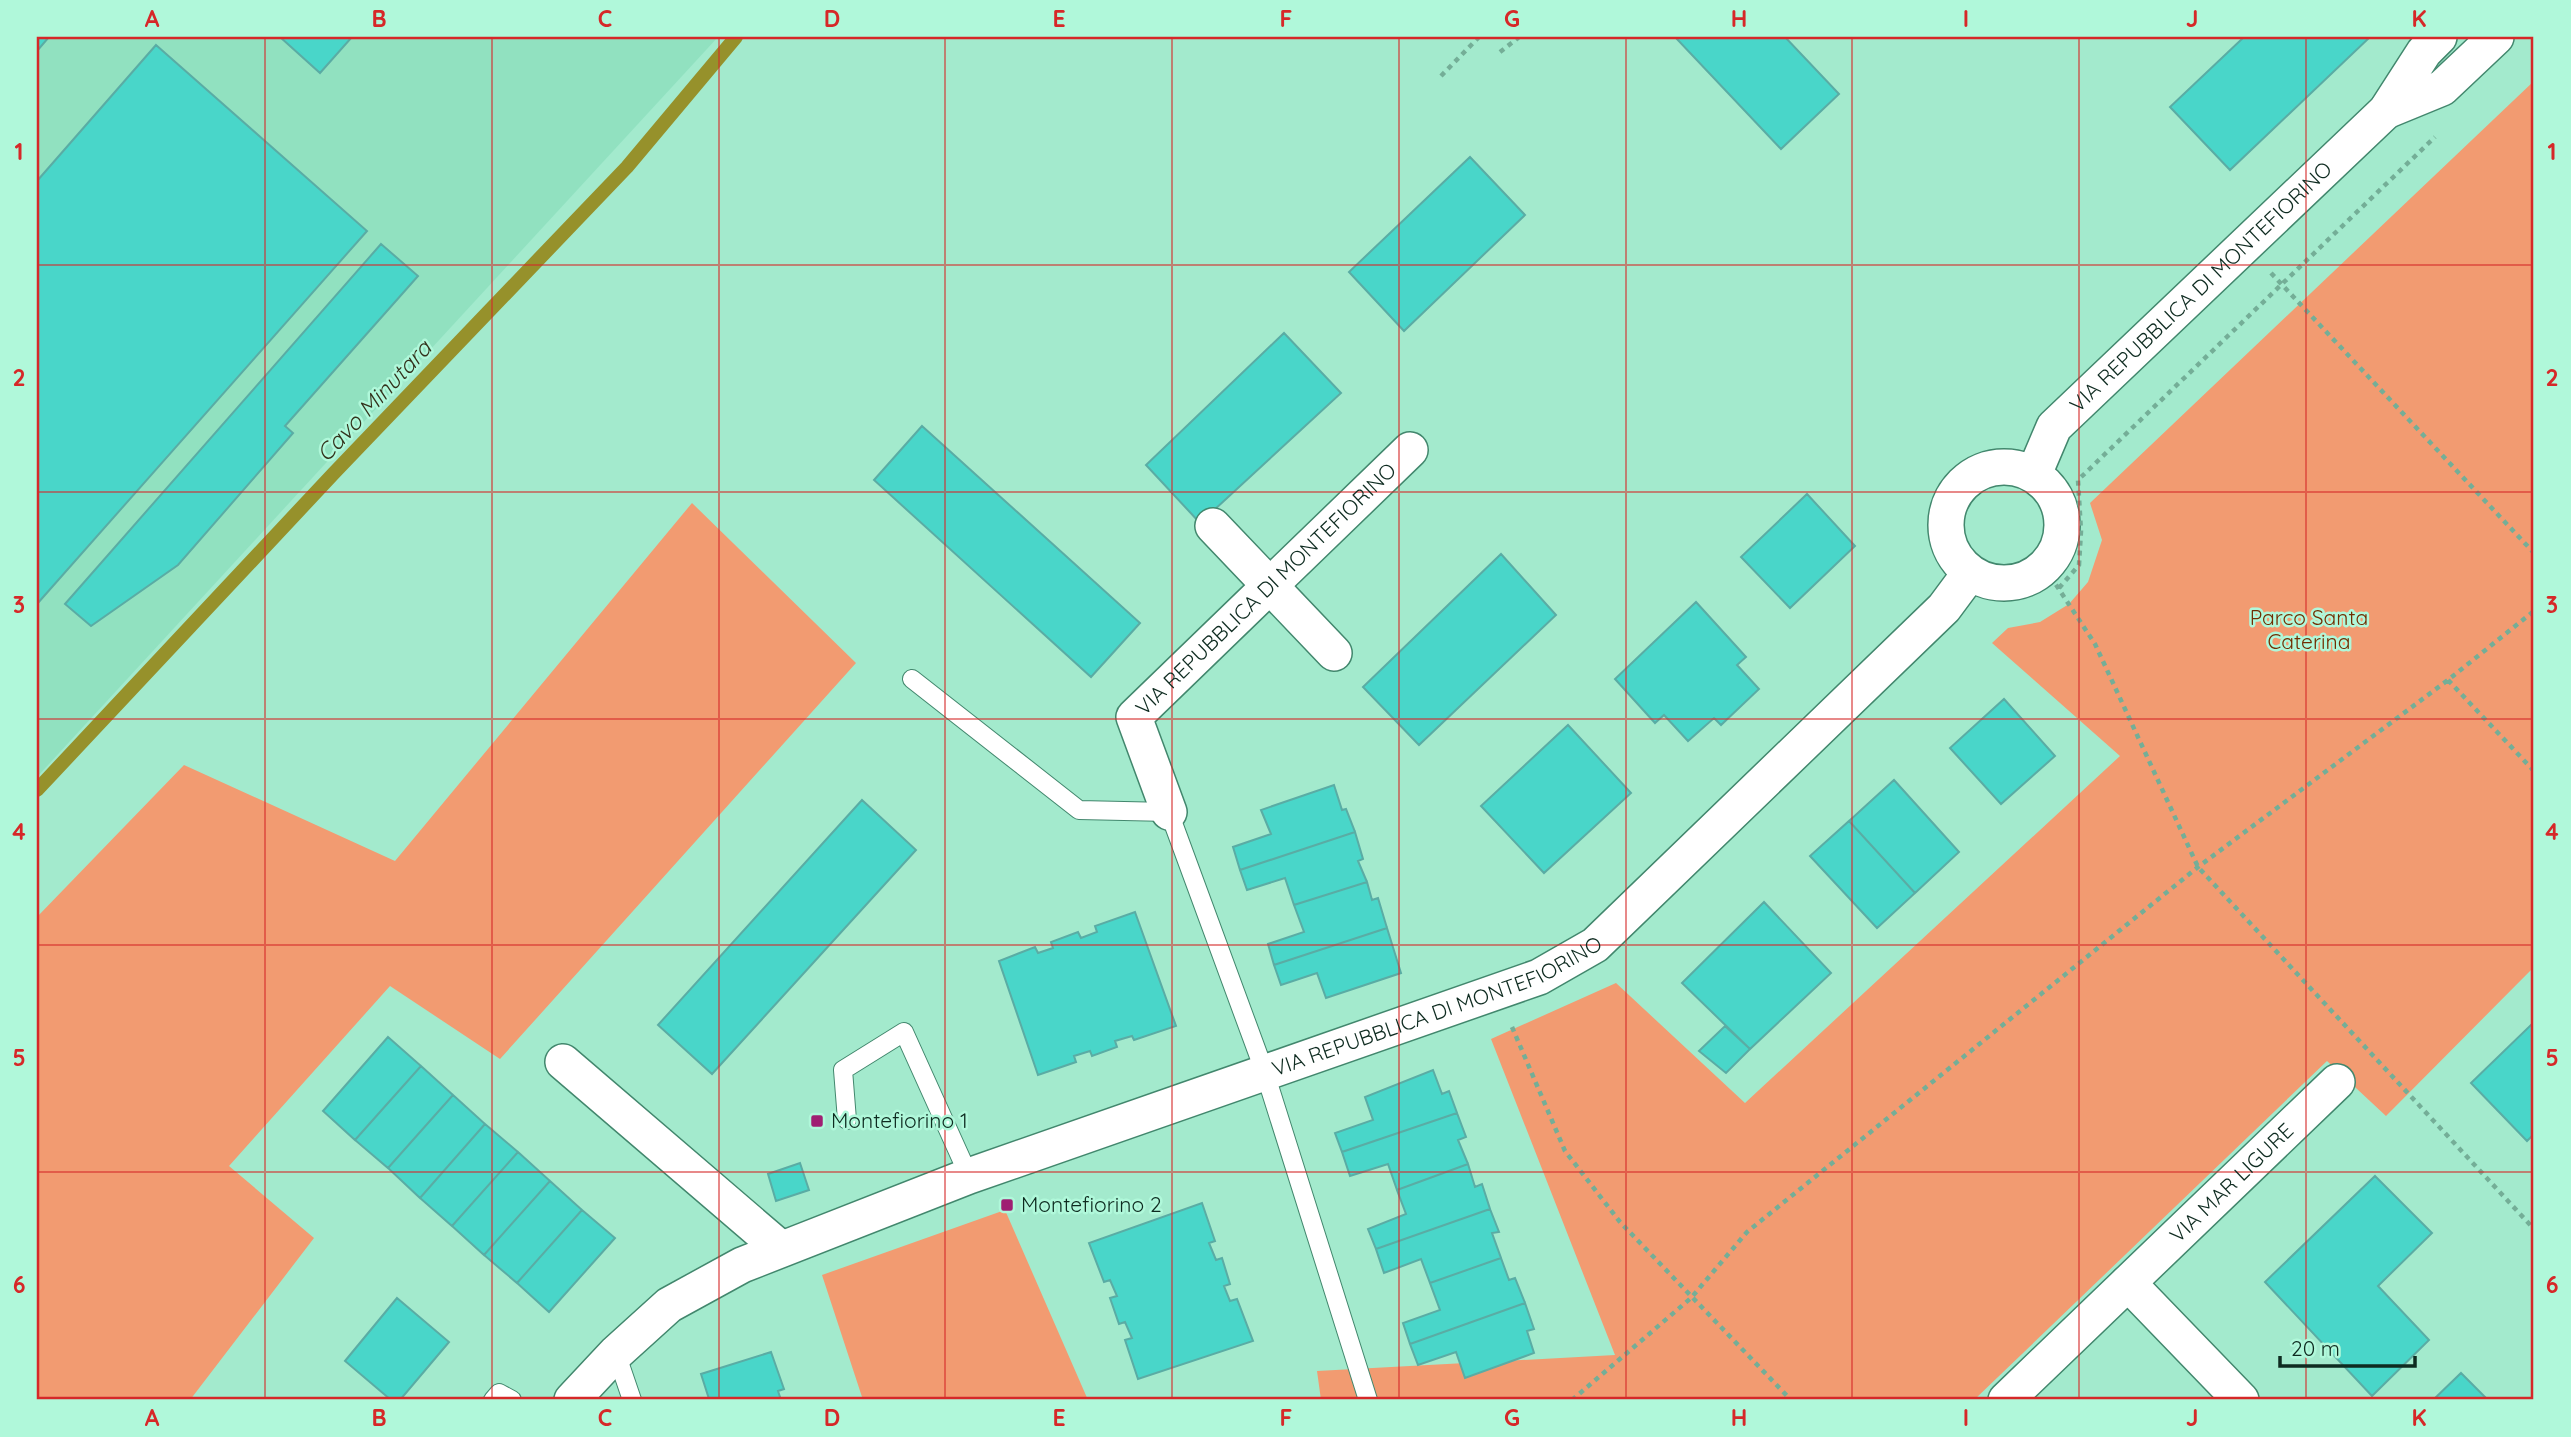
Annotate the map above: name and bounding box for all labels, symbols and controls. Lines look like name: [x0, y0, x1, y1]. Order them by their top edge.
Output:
text: A: [145, 4, 160, 33]
text: B: [371, 4, 387, 33]
text: C: [598, 4, 612, 33]
text: D: [824, 4, 840, 33]
text: E: [1052, 4, 1066, 33]
text: F: [1280, 4, 1292, 33]
text: G: [1504, 4, 1520, 33]
text: H: [1731, 4, 1747, 33]
text: I: [1963, 4, 1969, 33]
text: J: [2186, 4, 2198, 33]
text: K: [2411, 4, 2427, 33]
text: 1: [15, 137, 23, 166]
text: 1: [2548, 137, 2556, 166]
street label: VIA REPUBBLICA DI MONTEFIORINO: [2064, 155, 2337, 417]
water label: Cavo Minutara: [310, 333, 438, 467]
text: 2: [12, 363, 26, 392]
text: 2: [2545, 363, 2559, 392]
street label: VIA REPUBBLICA DI MONTEFIORINO: [1130, 457, 1401, 720]
text: 3: [13, 590, 25, 619]
text: 3: [2546, 590, 2558, 619]
park label: Parco Santa Caterina: [2250, 604, 2368, 654]
text: 4: [12, 817, 26, 846]
text: 4: [2545, 817, 2559, 846]
street label: VIA REPUBBLICA DI MONTEFIORINO: [1268, 930, 1606, 1081]
text: 5: [12, 1043, 26, 1072]
text: 5: [2545, 1043, 2559, 1072]
place label: Montefiorino 1: [831, 1107, 968, 1133]
marker: Montefiorino 1: [809, 1113, 825, 1129]
street label: VIA MAR LIGURE: [2164, 1117, 2298, 1248]
place label: Montefiorino 2: [1021, 1191, 1162, 1217]
marker: Montefiorino 2: [999, 1197, 1015, 1213]
text: 6: [13, 1270, 25, 1299]
text: 6: [2546, 1270, 2558, 1299]
scale bar: [2280, 1325, 2415, 1369]
text: 20 m: [2291, 1335, 2340, 1361]
text: A: [145, 1403, 160, 1432]
text: B: [371, 1403, 387, 1432]
text: C: [598, 1403, 612, 1432]
text: D: [824, 1403, 840, 1432]
text: E: [1052, 1403, 1066, 1432]
text: F: [1280, 1403, 1292, 1432]
text: G: [1504, 1403, 1520, 1432]
text: H: [1731, 1403, 1747, 1432]
text: I: [1963, 1403, 1969, 1432]
text: J: [2186, 1403, 2198, 1432]
text: K: [2411, 1403, 2427, 1432]

